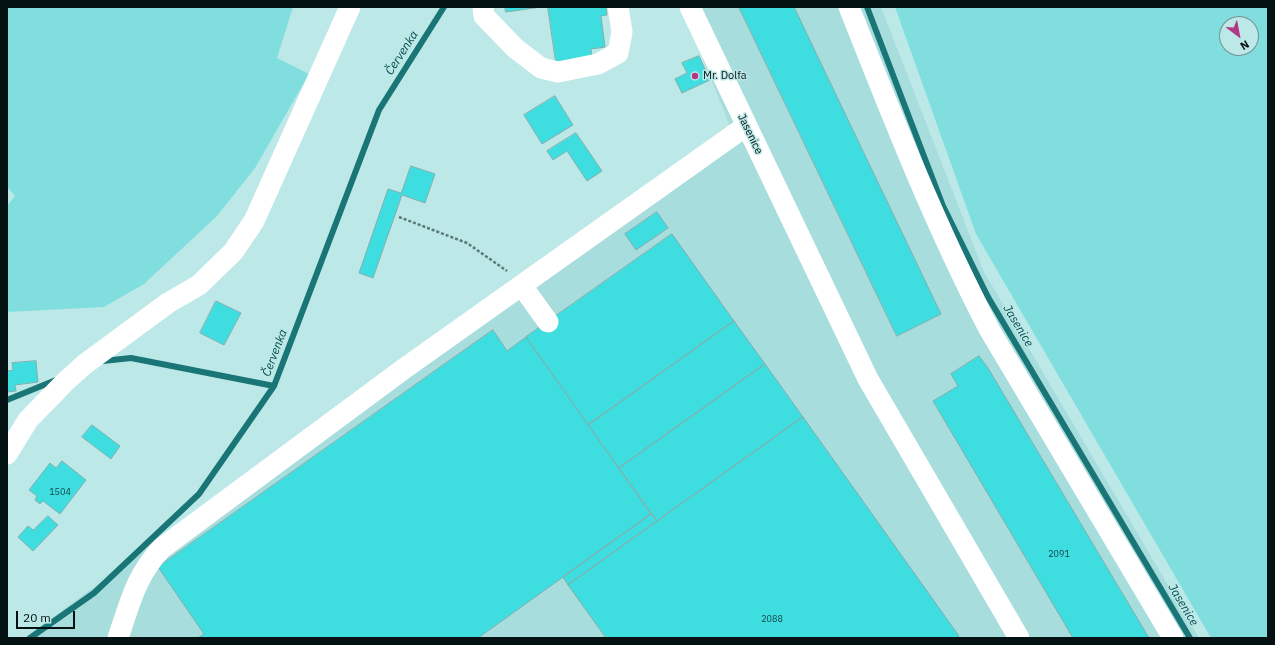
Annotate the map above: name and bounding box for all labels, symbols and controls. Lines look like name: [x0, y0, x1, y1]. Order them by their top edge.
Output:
north arrow: [1219, 16, 1259, 56]
water label: Červenka: [382, 28, 422, 78]
text: N: [1238, 37, 1252, 53]
place label: Mr. Dolfa: [703, 69, 747, 83]
marker: Mr. Dolfa: [690, 71, 700, 81]
street label: Jasenice: [735, 112, 765, 156]
water label: Jasenice: [1000, 302, 1036, 350]
water label: Červenka: [259, 327, 291, 379]
house number: 1504: [49, 487, 71, 497]
house number: 2091: [1048, 549, 1070, 559]
water label: Jasenice: [1165, 581, 1201, 629]
scale bar: [18, 603, 77, 629]
text: 20 m: [23, 610, 51, 625]
house number: 2088: [761, 614, 783, 624]

